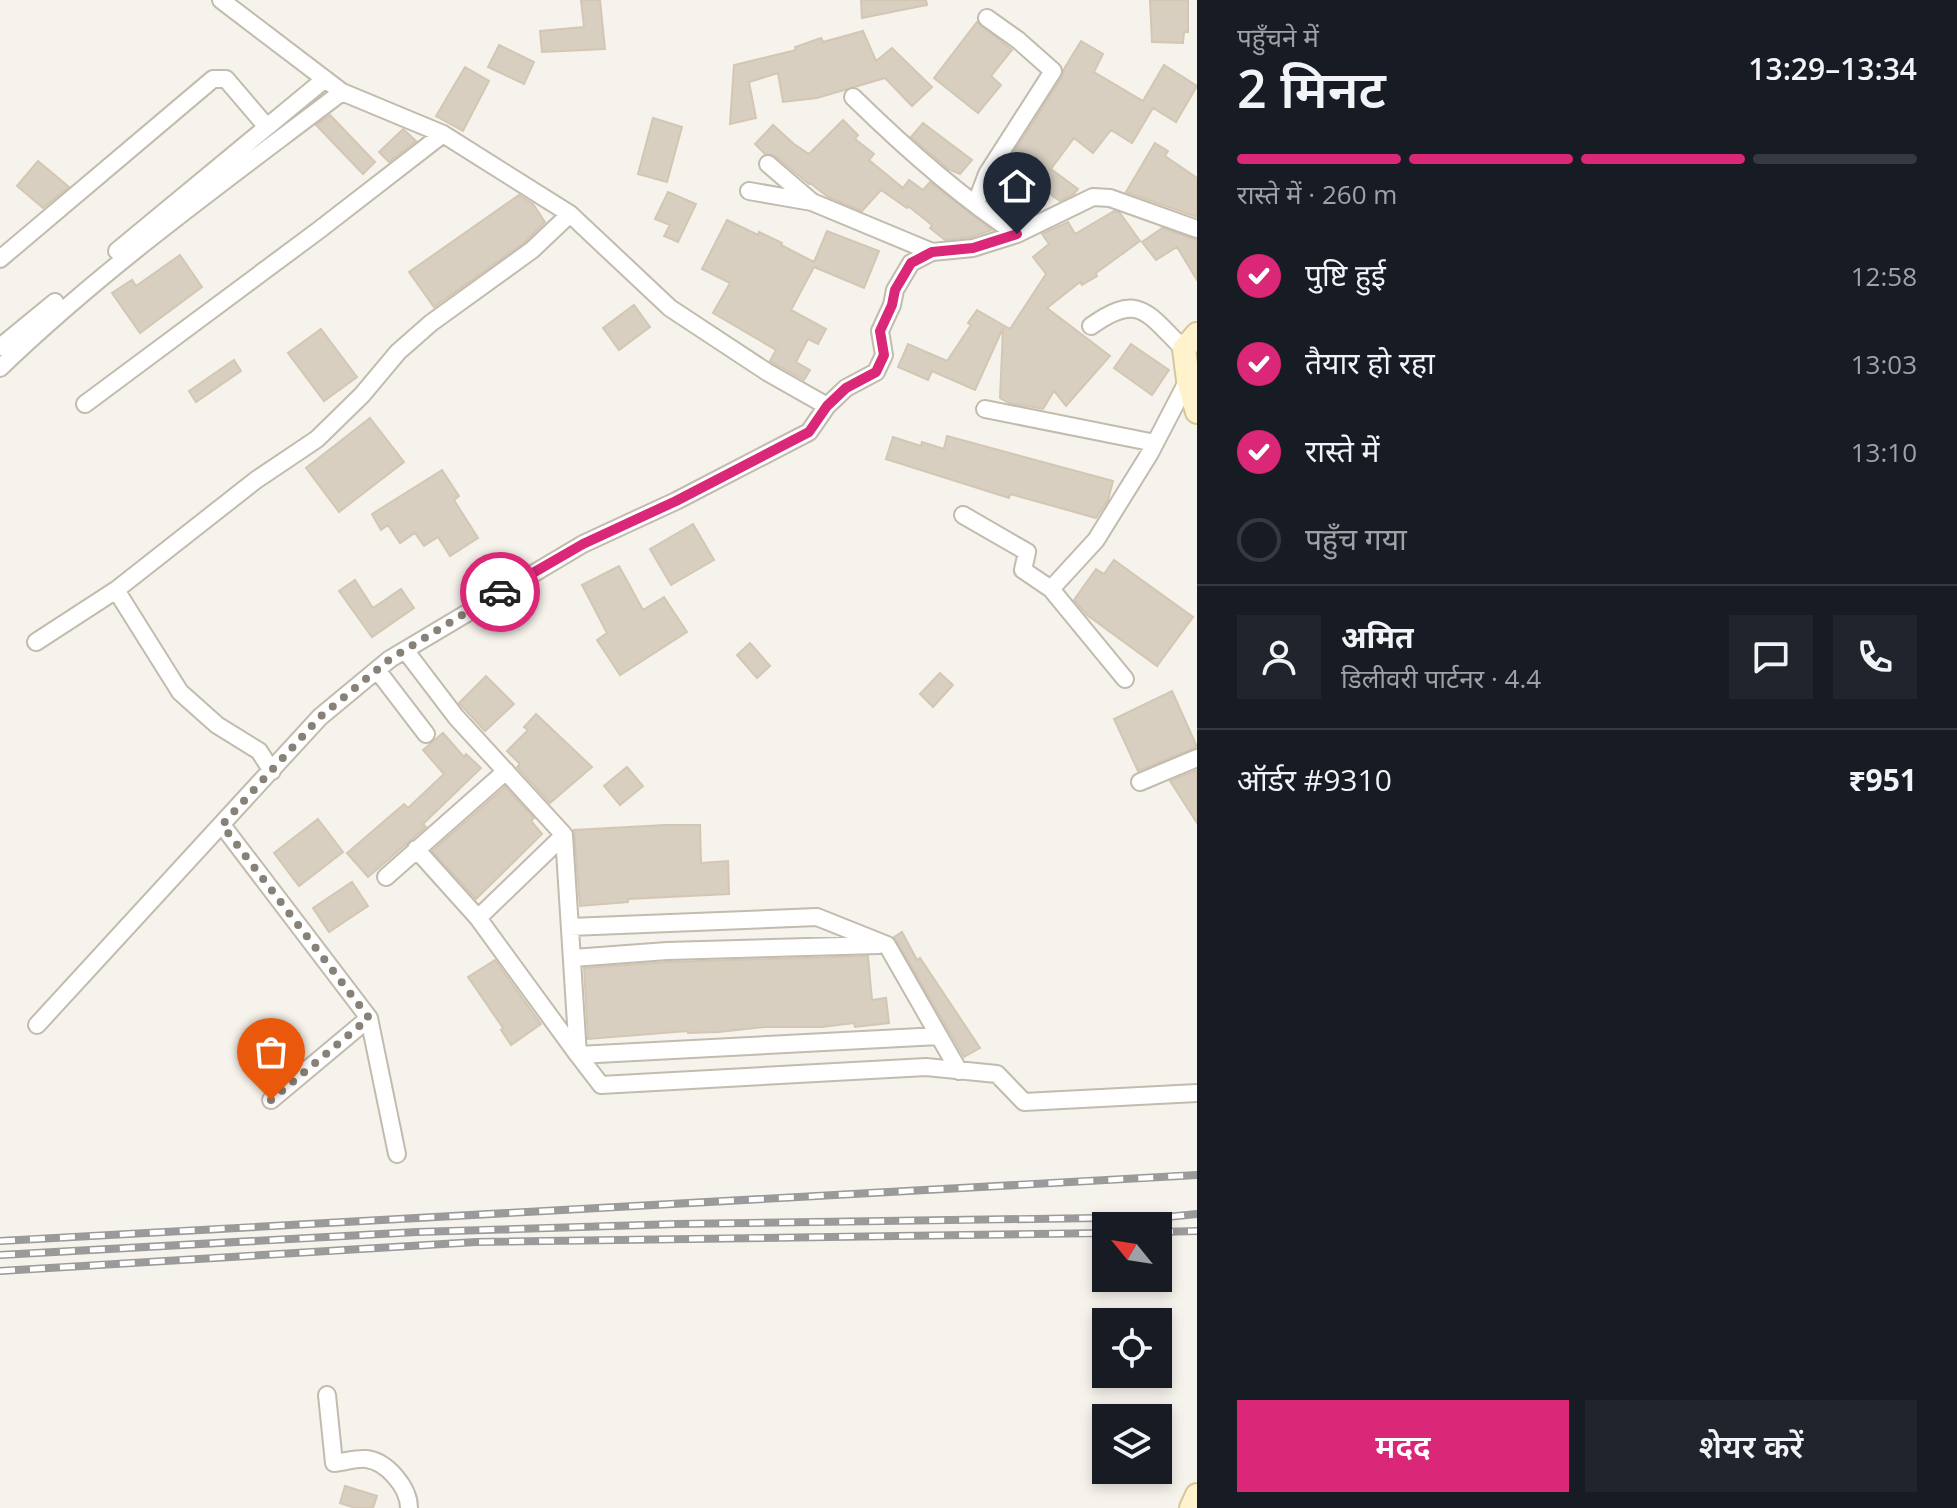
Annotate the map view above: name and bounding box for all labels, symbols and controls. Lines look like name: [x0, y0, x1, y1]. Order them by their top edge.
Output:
text: पहुँचने में: [1237, 19, 1319, 55]
text: 13:29–13:34: [1748, 48, 1917, 89]
text: 2 मिनट: [1237, 52, 1386, 123]
pin: [983, 152, 1051, 234]
icon: home: [995, 164, 1039, 208]
text: रास्ते में · 260 m: [1237, 176, 1397, 212]
icon: check: [1237, 254, 1281, 298]
text: पुष्टि हुई: [1305, 254, 1386, 295]
text: 12:58: [1851, 258, 1917, 294]
icon: check: [1237, 342, 1281, 386]
text: तैयार हो रहा: [1305, 342, 1435, 383]
text: 13:03: [1851, 346, 1917, 382]
icon: check: [1237, 430, 1281, 474]
text: रास्ते में: [1305, 430, 1380, 471]
text: 13:10: [1851, 434, 1917, 470]
text: पहुँच गया: [1305, 518, 1407, 559]
courier: [460, 552, 540, 632]
icon: car: [478, 570, 522, 614]
button: person: [1237, 615, 1321, 699]
button: chat: [1729, 615, 1813, 699]
button: phone: [1833, 615, 1917, 699]
text: अमित: [1341, 616, 1414, 657]
text: डिलीवरी पार्टनर · 4.4: [1341, 660, 1541, 696]
text: ऑर्डर #9310: [1237, 759, 1392, 800]
text: ₹951: [1848, 759, 1917, 800]
pin: [237, 1018, 305, 1100]
icon: bag: [249, 1030, 293, 1074]
north arrow: [1092, 1212, 1172, 1292]
map controls: [1092, 1212, 1172, 1484]
button: locate: [1092, 1308, 1172, 1388]
button: मदद: [1237, 1400, 1569, 1492]
button: शेयर करें: [1585, 1400, 1917, 1492]
button: layers: [1092, 1404, 1172, 1484]

